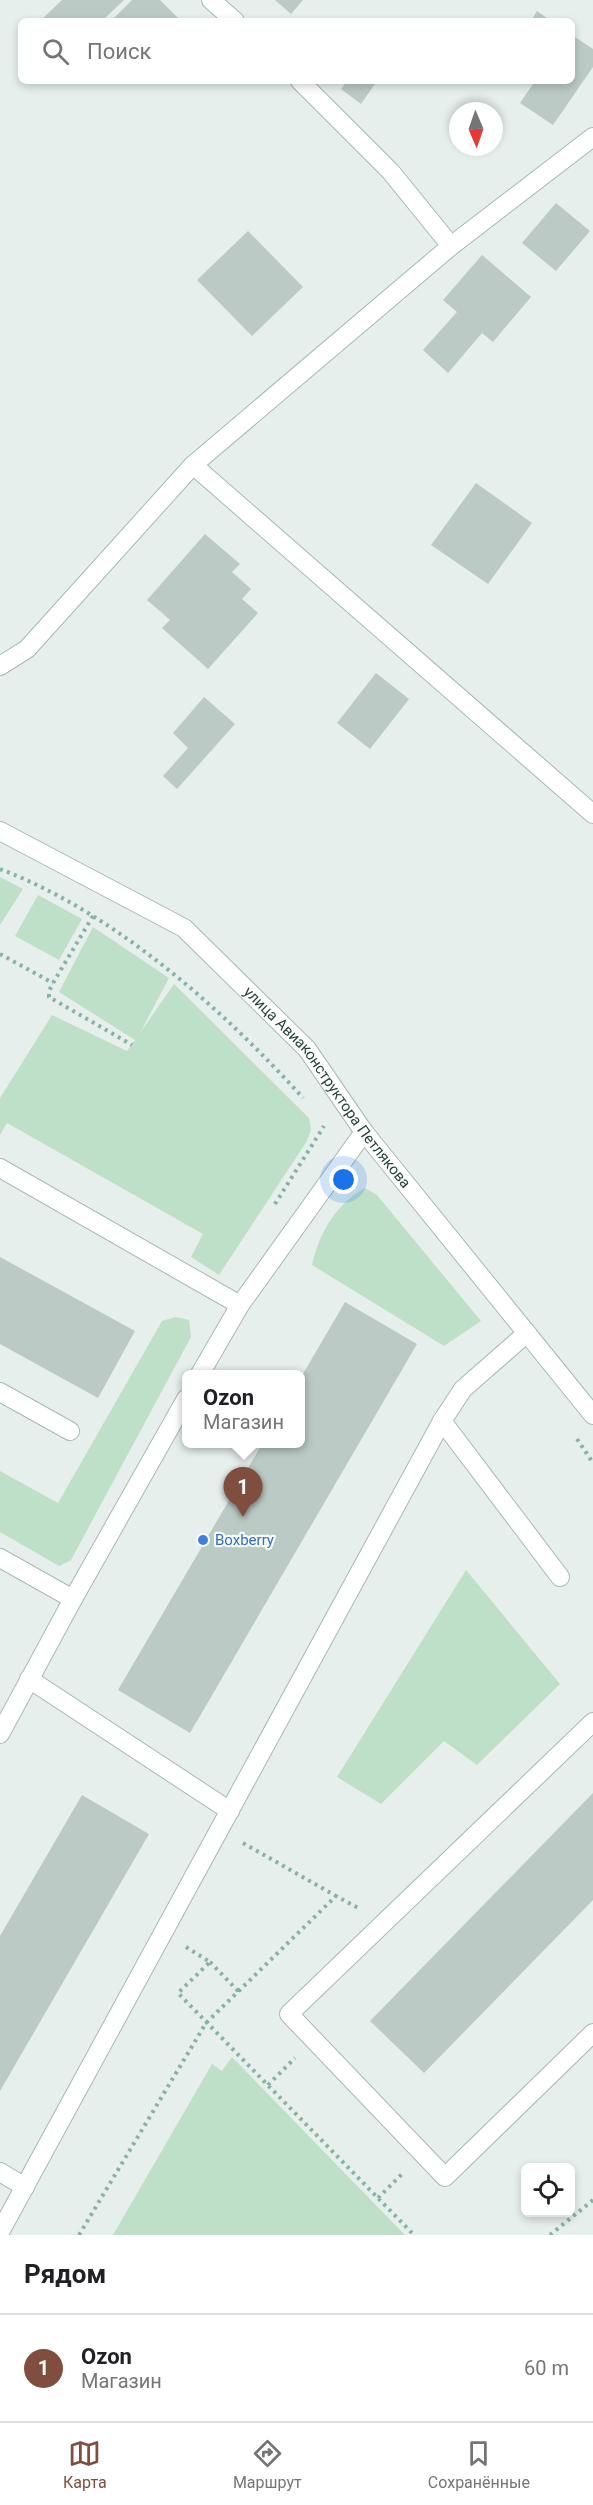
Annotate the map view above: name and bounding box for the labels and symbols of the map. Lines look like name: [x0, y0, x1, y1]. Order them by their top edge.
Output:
north arrow: [449, 102, 503, 156]
street label: улица Авиаконструктора Петлякова: [240, 983, 415, 1192]
your location: [329, 1165, 358, 1194]
pin: 1: [224, 1468, 262, 1517]
place label: Boxberry: [215, 1531, 274, 1549]
marker: Boxberry: [196, 1533, 210, 1547]

